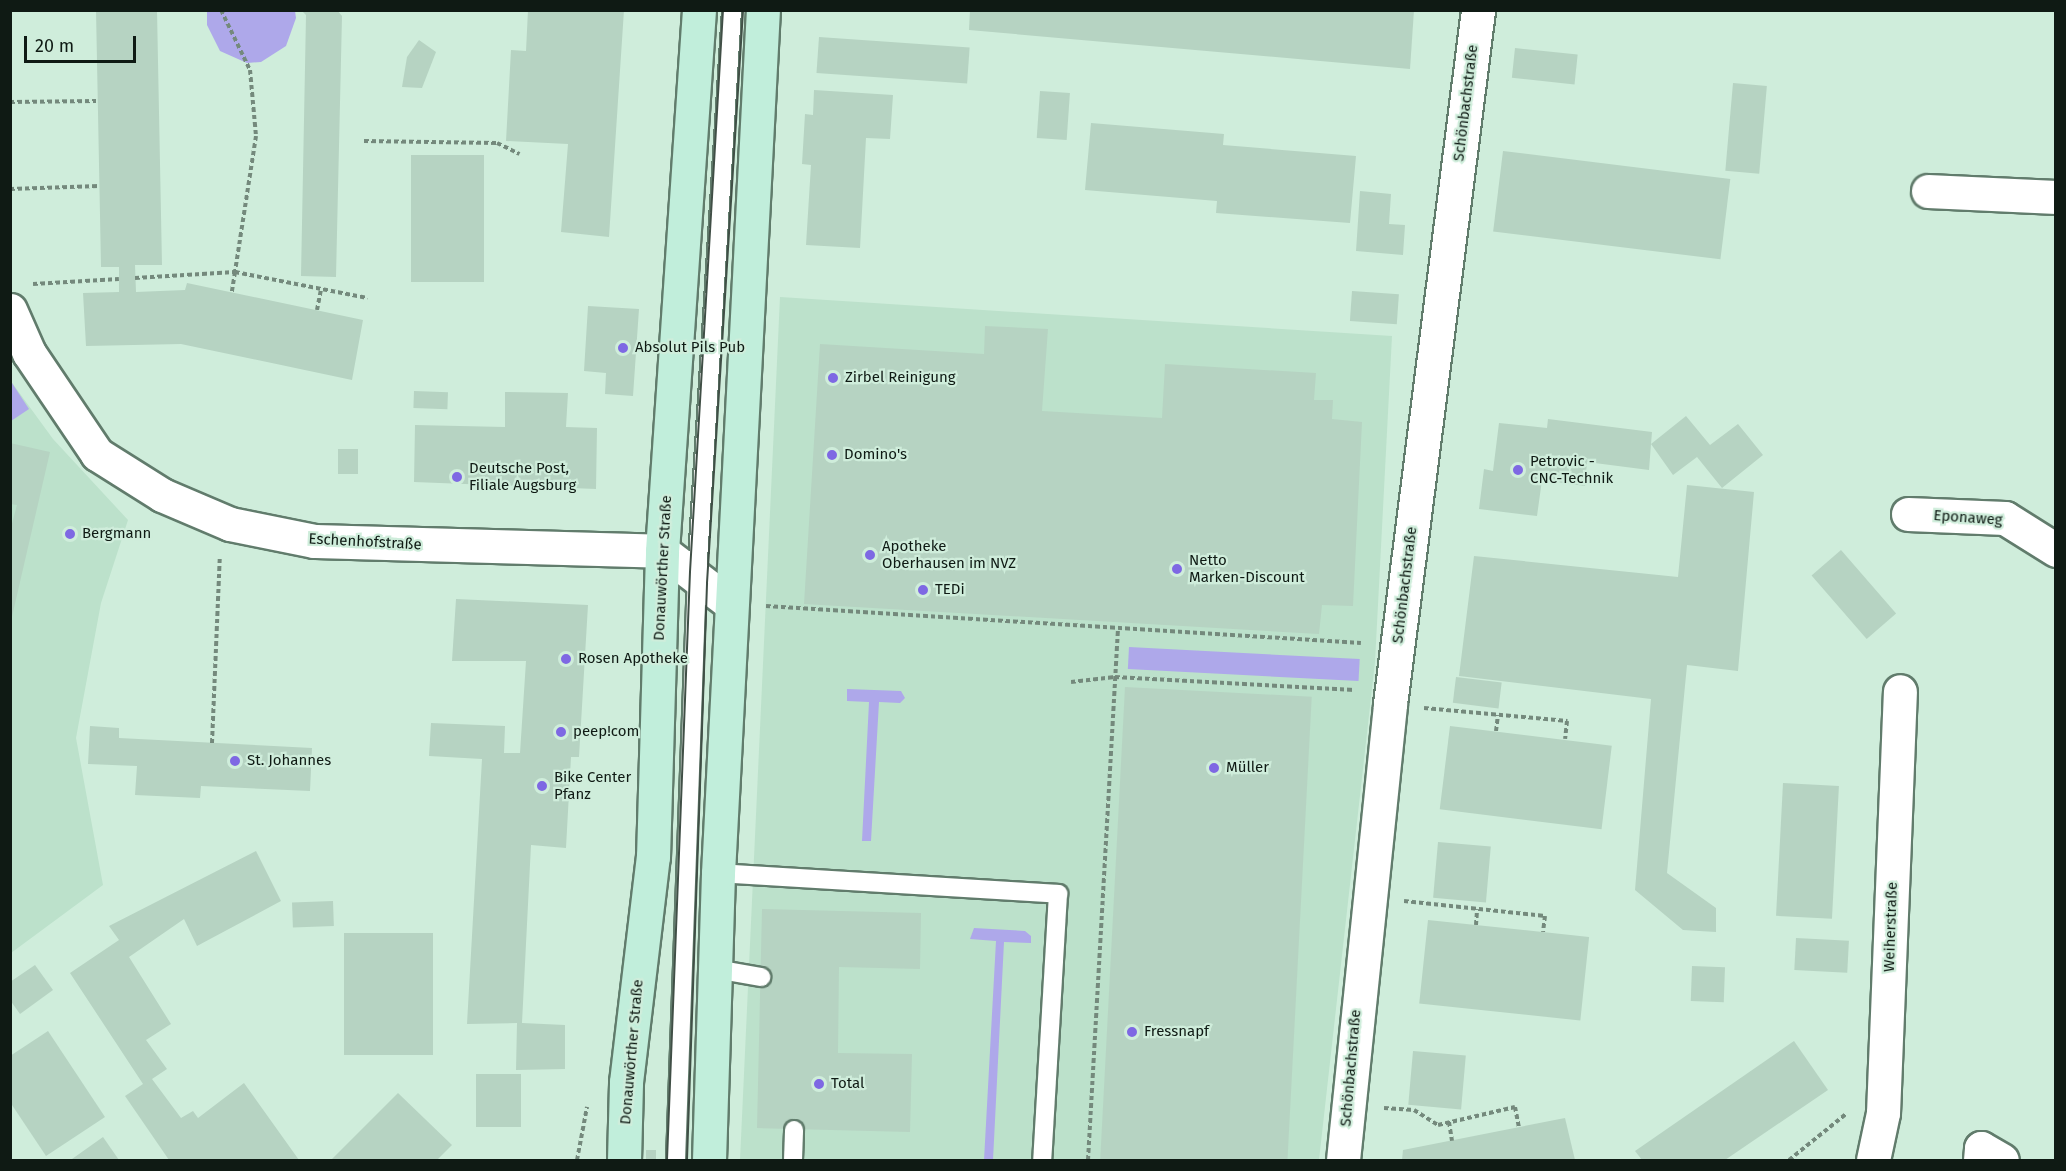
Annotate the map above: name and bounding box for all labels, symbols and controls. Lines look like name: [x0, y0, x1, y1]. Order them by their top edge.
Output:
scale bar: [27, 24, 140, 62]
text: 20 m: [35, 35, 74, 57]
street label: Schönbachstraße: [1450, 44, 1482, 162]
place label: Absolut Pils Pub: [635, 339, 745, 357]
marker: Absolut Pils Pub: [616, 341, 630, 355]
place label: Zirbel Reinigung: [845, 369, 956, 387]
marker: Zirbel Reinigung: [826, 371, 840, 385]
place label: Domino's: [844, 446, 907, 464]
marker: Domino's: [825, 448, 839, 462]
place label: Petrovic - CNC-Technik: [1530, 452, 1613, 487]
place label: Deutsche Post, Filiale Augsburg: [469, 459, 576, 494]
marker: Petrovic - CNC-Technik: [1511, 463, 1525, 477]
marker: Deutsche Post, Filiale Augsburg: [450, 470, 464, 484]
street label: Donauwörther Straße: [650, 495, 676, 641]
street label: Eponaweg: [1933, 507, 2003, 529]
place label: Bergmann: [82, 525, 151, 543]
street label: Schönbachstraße: [1389, 526, 1421, 644]
marker: Bergmann: [63, 527, 77, 541]
street label: Eschenhofstraße: [308, 530, 422, 554]
place label: Apotheke Oberhausen im NVZ: [882, 537, 1016, 572]
marker: Apotheke Oberhausen im NVZ: [863, 548, 877, 562]
place label: Netto Marken-Discount: [1189, 551, 1305, 586]
marker: Netto Marken-Discount: [1170, 562, 1184, 576]
place label: TEDi: [935, 581, 965, 599]
marker: TEDi: [916, 583, 930, 597]
place label: Rosen Apotheke: [578, 650, 688, 668]
marker: Rosen Apotheke: [559, 652, 573, 666]
place label: peep!com: [573, 723, 639, 741]
marker: peep!com: [554, 725, 568, 739]
place label: St. Johannes: [247, 752, 331, 770]
marker: St. Johannes: [228, 754, 242, 768]
place label: Müller: [1226, 759, 1269, 777]
marker: Müller: [1207, 761, 1221, 775]
place label: Bike Center Pfanz: [554, 768, 631, 803]
marker: Bike Center Pfanz: [535, 779, 549, 793]
street label: Weiherstraße: [1880, 882, 1902, 972]
street label: Donauwörther Straße: [617, 979, 647, 1125]
street label: Schönbachstraße: [1337, 1009, 1365, 1127]
place label: Fressnapf: [1144, 1023, 1209, 1041]
marker: Fressnapf: [1125, 1025, 1139, 1039]
place label: Total: [831, 1075, 864, 1093]
marker: Total: [812, 1077, 826, 1091]

